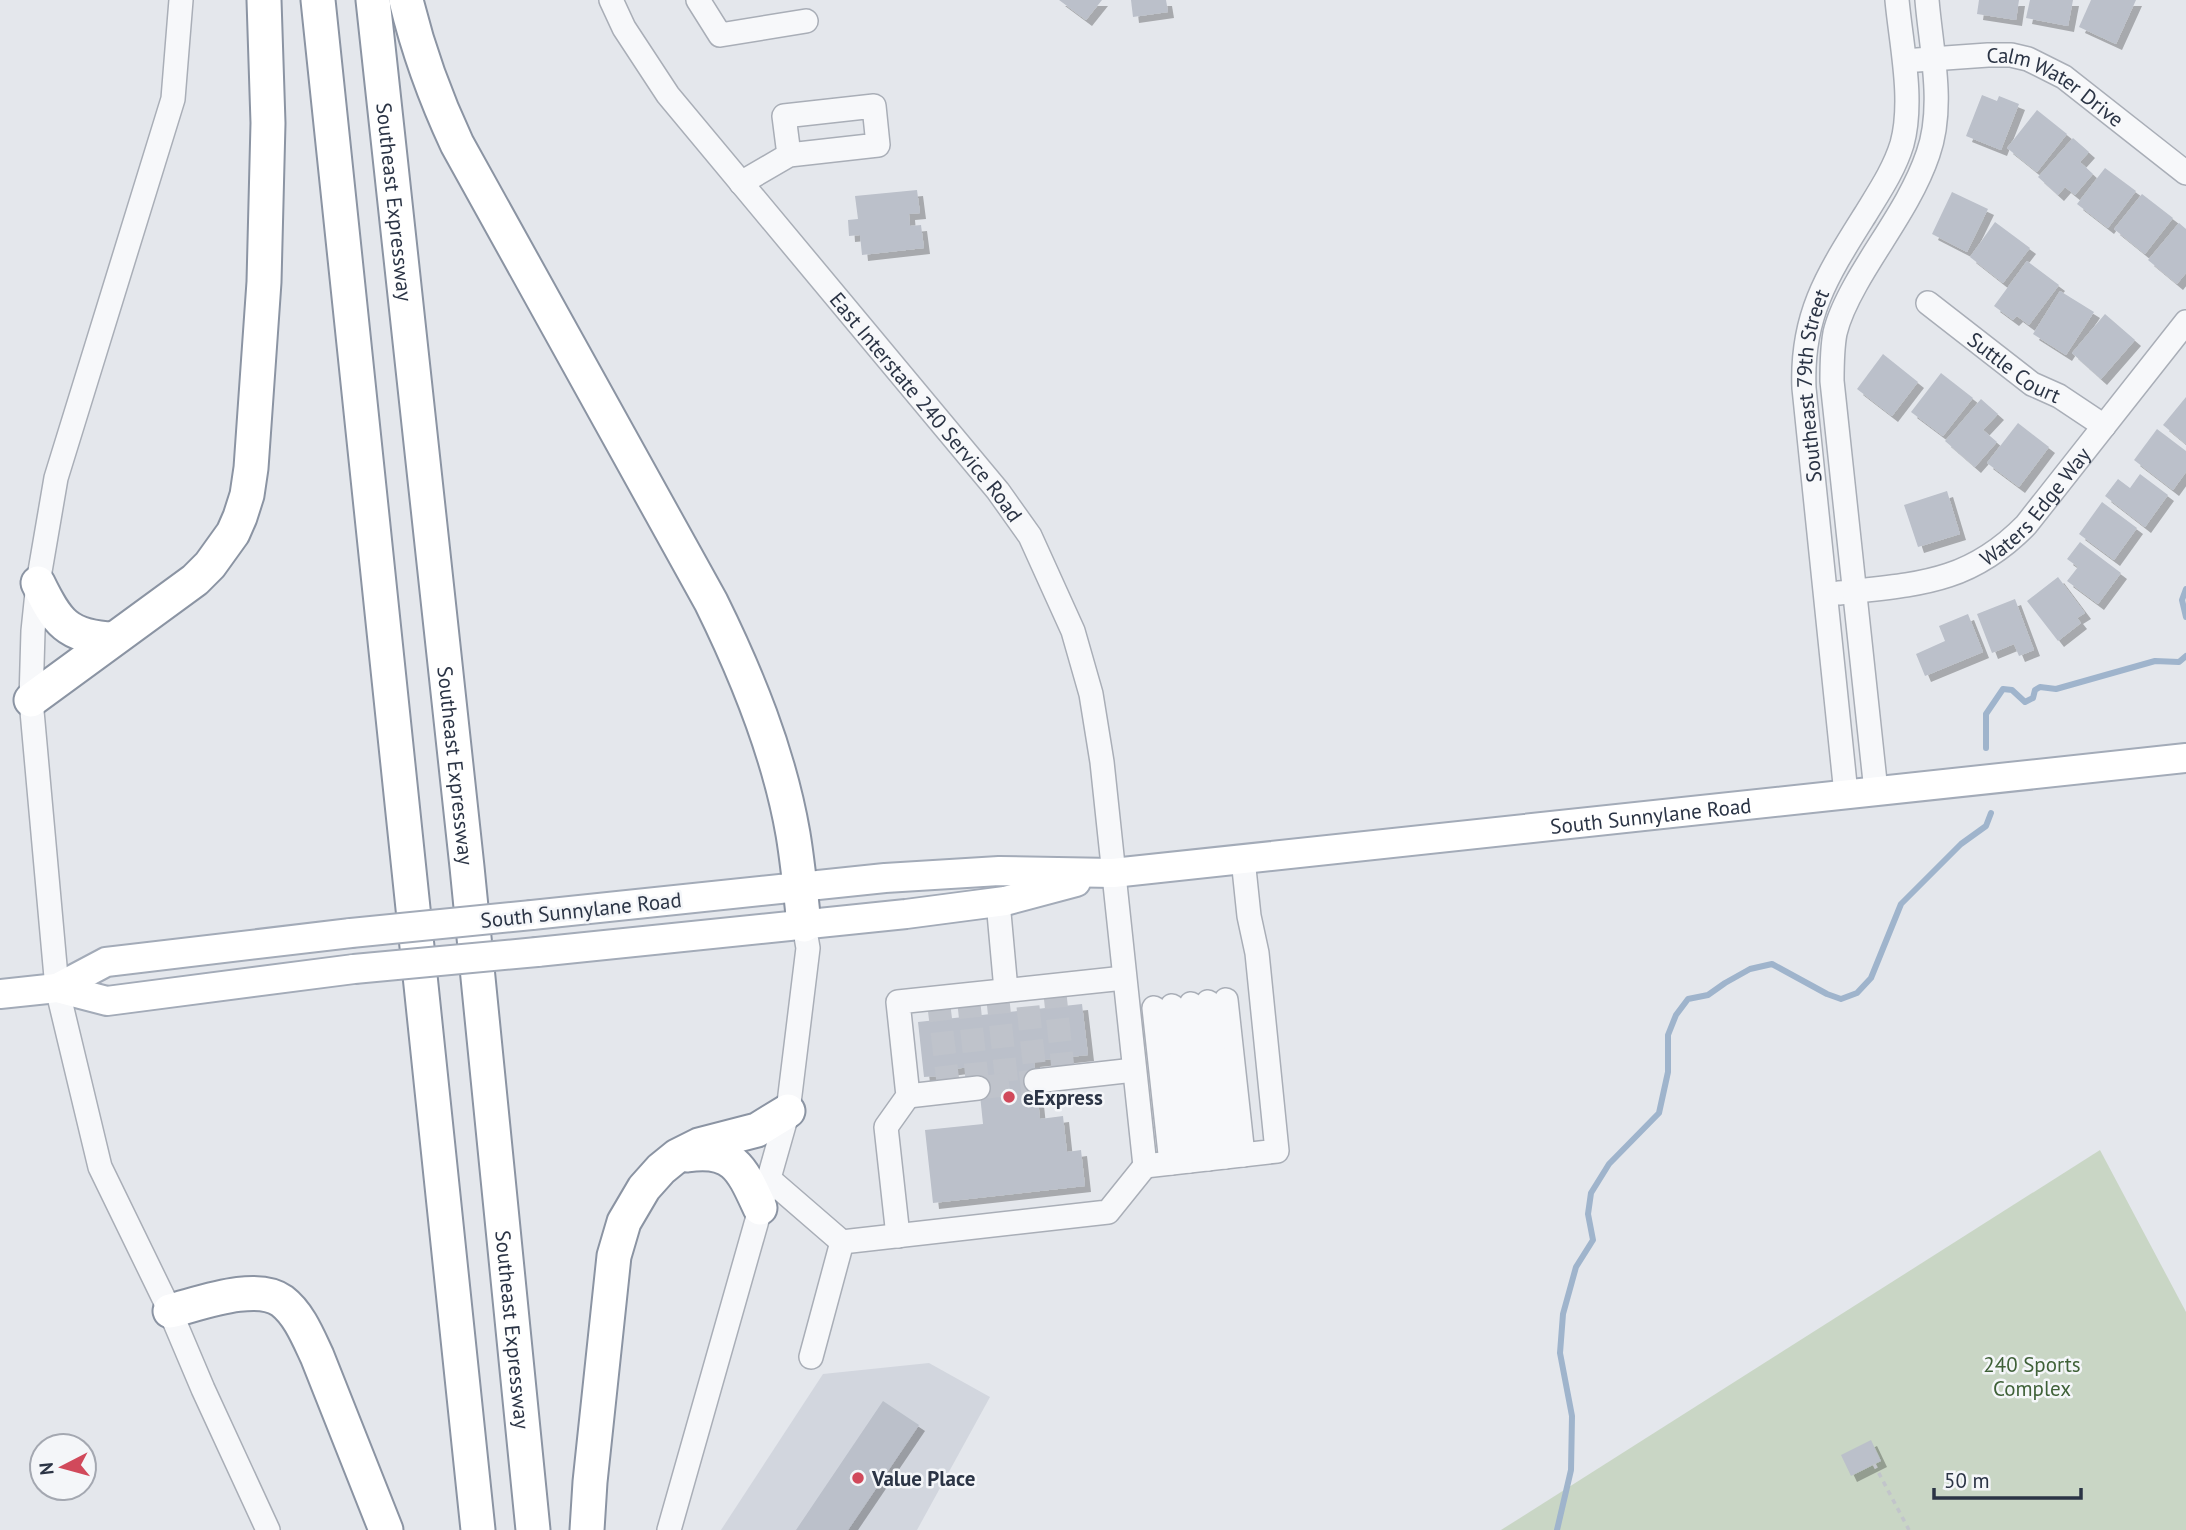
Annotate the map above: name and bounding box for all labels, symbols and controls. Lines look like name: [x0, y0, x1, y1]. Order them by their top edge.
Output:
street label: Calm Water Drive: [1986, 41, 2129, 132]
street label: Southeast Expressway: [371, 101, 419, 303]
street label: Southeast 79th Street: [1790, 285, 1835, 484]
street label: East Interstate 240 Service Road: [824, 286, 1029, 527]
street label: Suttle Court: [1962, 326, 2065, 409]
street label: Waters Edge Way: [1974, 441, 2096, 572]
street label: Southeast Expressway: [432, 665, 480, 866]
street label: South Sunnylane Road: [1549, 791, 1753, 840]
street label: South Sunnylane Road: [479, 886, 683, 934]
place label: eExpress: [1023, 1084, 1103, 1111]
marker: eExpress: [1001, 1089, 1017, 1105]
street label: Southeast Expressway: [490, 1229, 536, 1431]
park label: 240 Sports Complex: [1983, 1351, 2081, 1402]
north arrow: [28, 1432, 98, 1502]
scale bar: [1934, 1456, 2081, 1500]
text: N: [34, 1461, 59, 1476]
place label: Value Place: [871, 1465, 975, 1492]
text: 50 m: [1944, 1467, 1990, 1494]
marker: Value Place: [850, 1470, 866, 1486]

